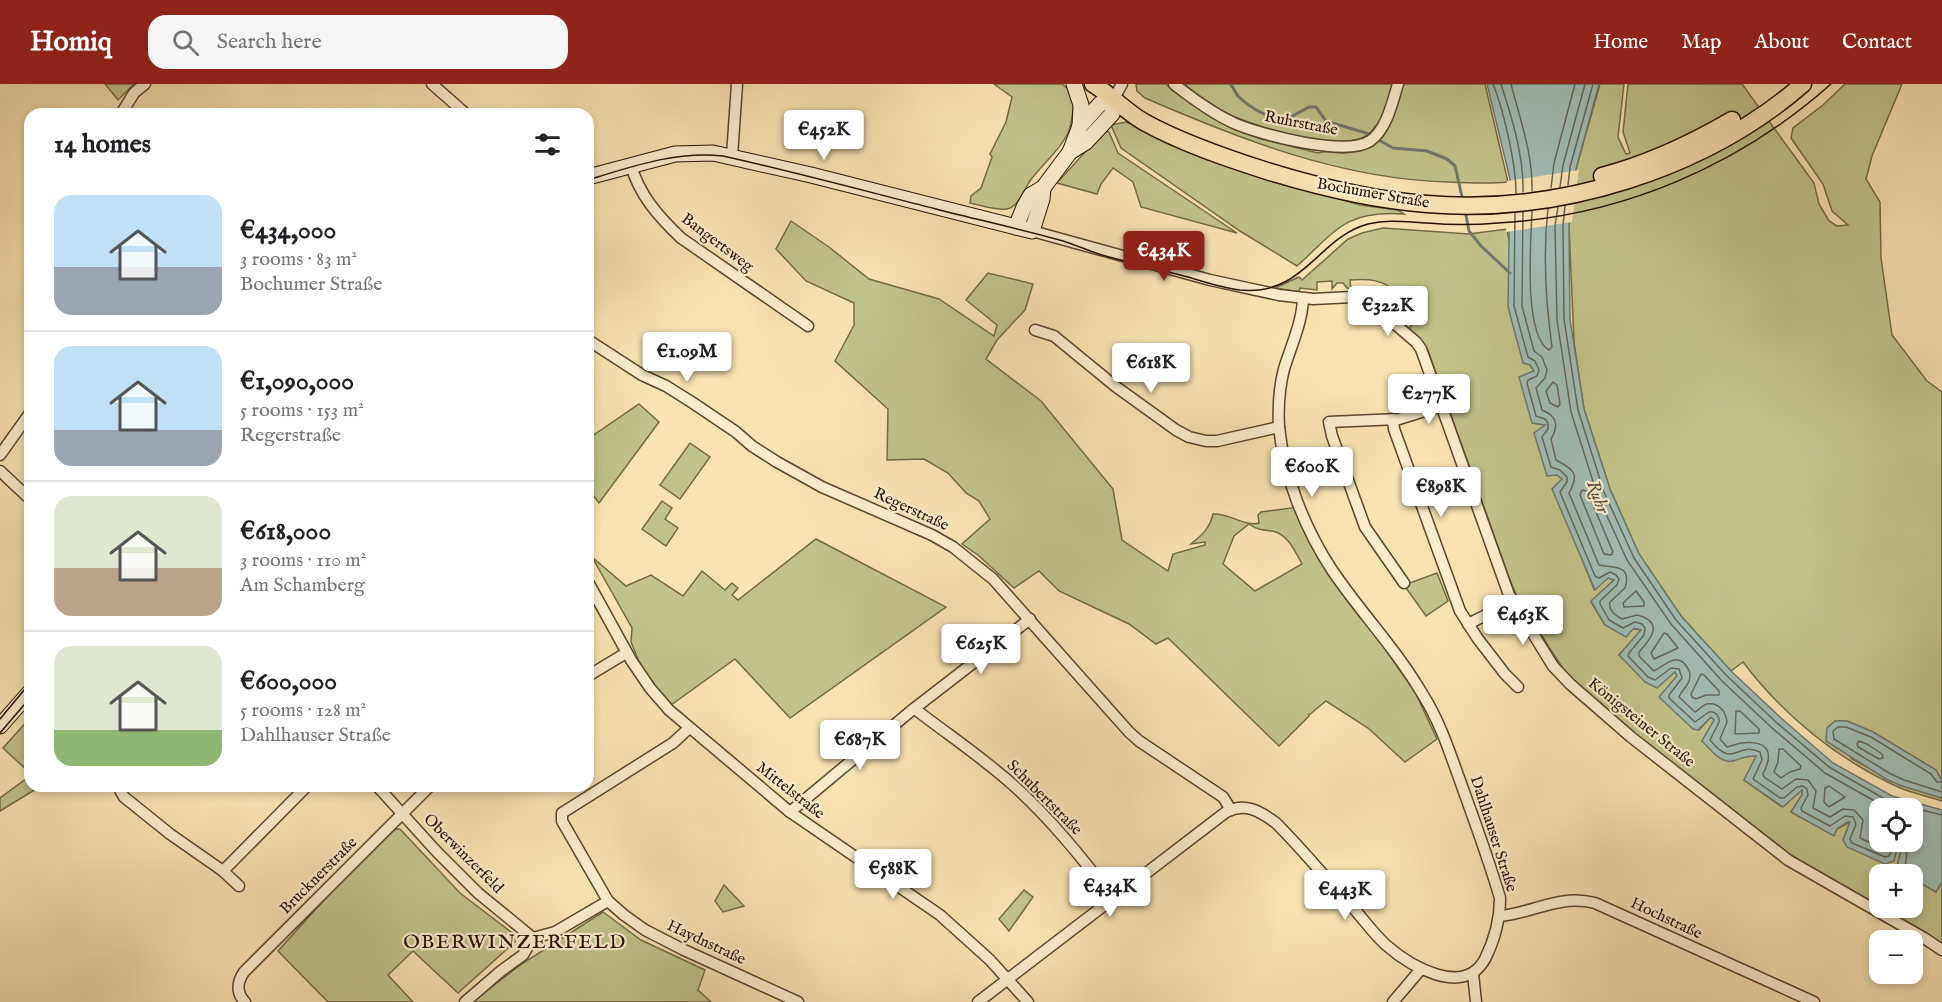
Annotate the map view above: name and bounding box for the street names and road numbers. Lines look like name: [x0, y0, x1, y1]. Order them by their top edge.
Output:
street label: Ruhrstraße: [1263, 107, 1339, 141]
street label: Bochumer Straße: [1315, 174, 1431, 214]
street label: Bangertsweg: [677, 209, 757, 277]
street label: Regerstraße: [870, 484, 952, 536]
street label: Königsteiner Straße: [1584, 674, 1698, 772]
street label: Schubertstraße: [1002, 756, 1086, 840]
street label: Mittelstraße: [752, 758, 828, 824]
street label: Dahlhauser Straße: [1465, 773, 1521, 895]
street label: Oberwinzerfeld: [419, 810, 507, 898]
street label: Brucknerstraße: [276, 833, 362, 919]
street label: Hochstraße: [1627, 894, 1705, 944]
street label: Haydnstraße: [663, 916, 749, 970]

